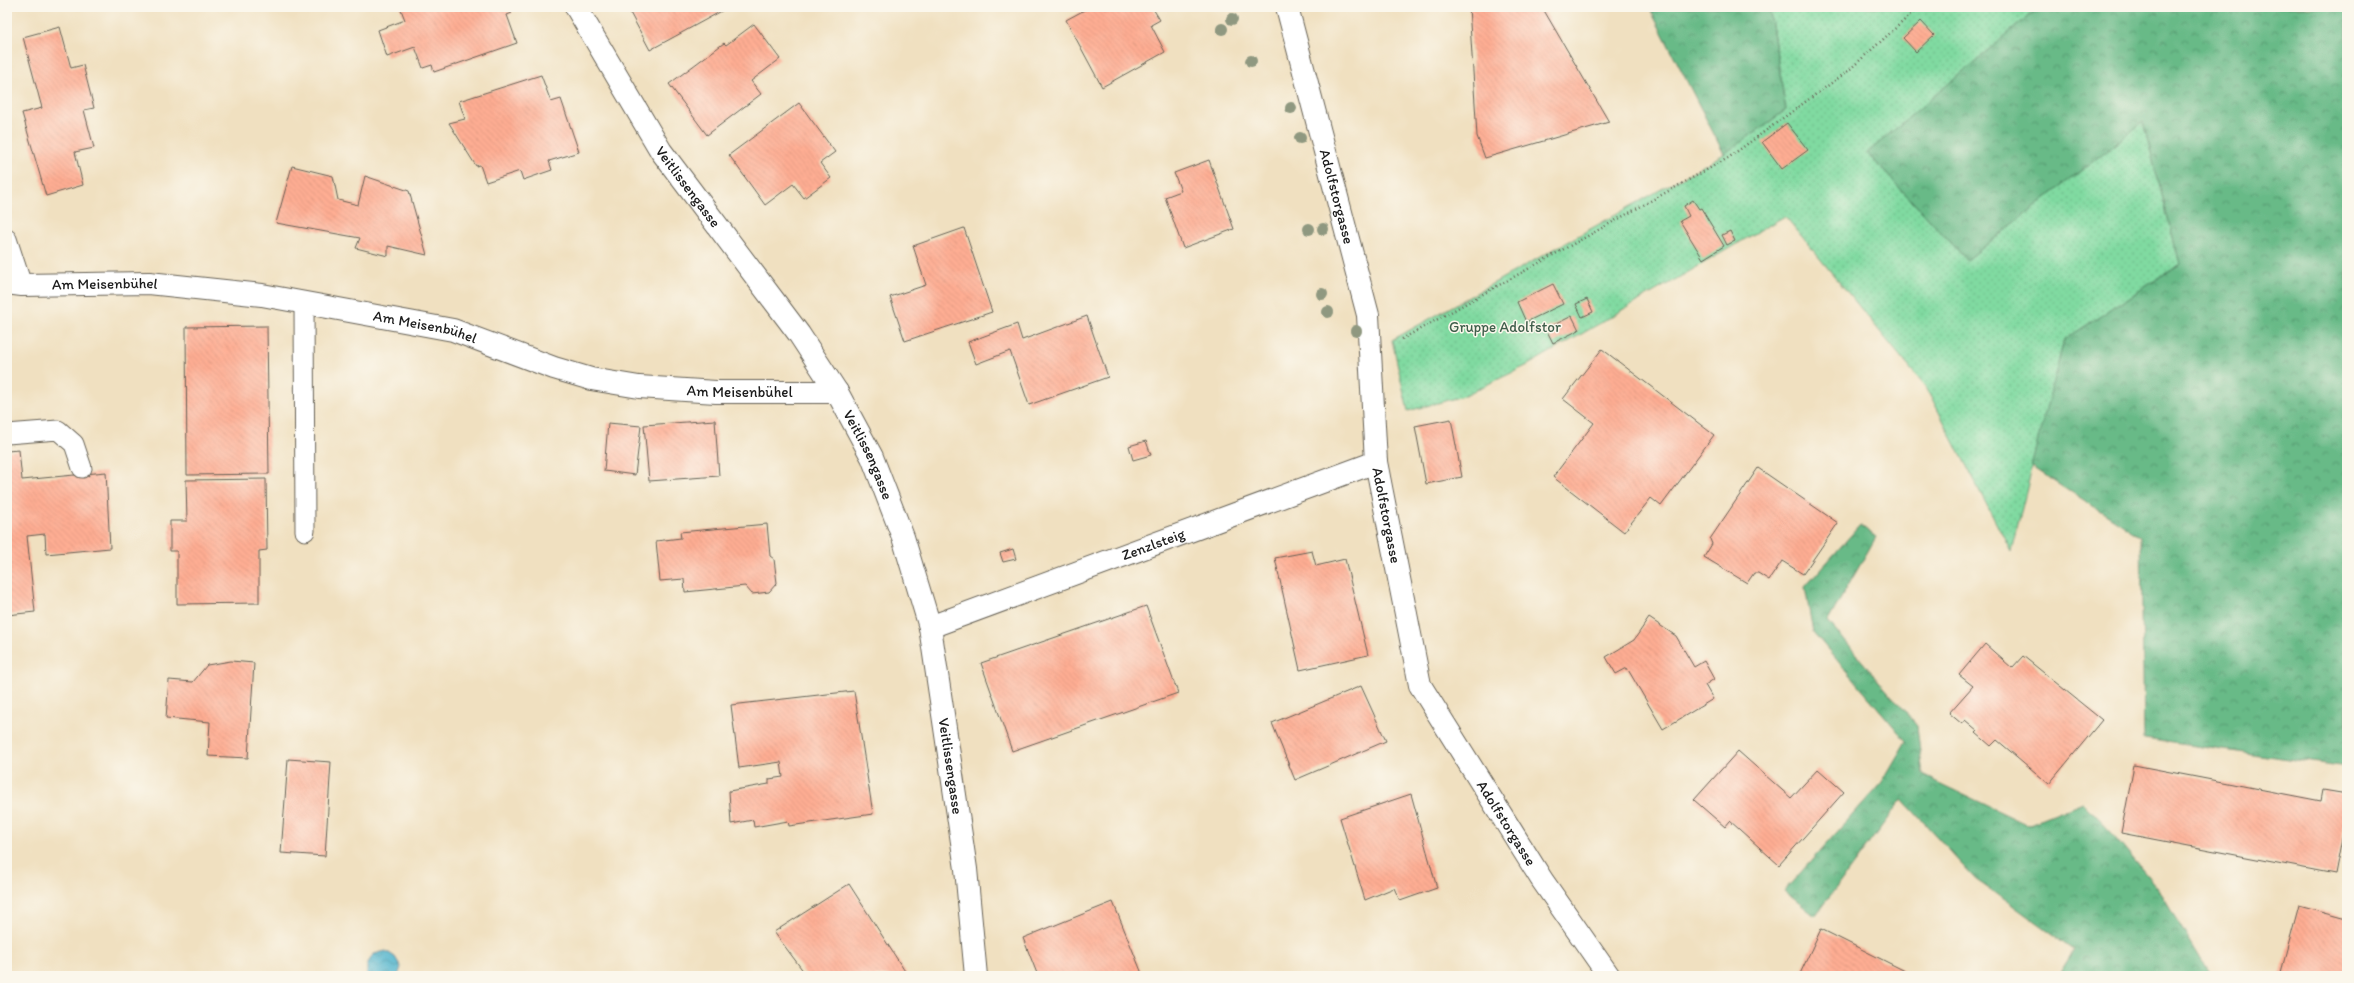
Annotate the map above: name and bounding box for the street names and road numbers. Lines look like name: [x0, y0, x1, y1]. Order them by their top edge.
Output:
street label: Veitlissengasse: [652, 143, 724, 231]
street label: Adolfstorgasse: [1316, 147, 1358, 246]
street label: Am Meisenbühel: [52, 274, 160, 294]
street label: Am Meisenbühel: [372, 307, 480, 348]
street label: Am Meisenbühel: [686, 381, 793, 401]
street label: Veitlissengasse: [839, 407, 897, 502]
street label: Adolfstorgasse: [1368, 466, 1405, 565]
street label: Zenzlsteig: [1119, 524, 1188, 564]
street label: Veitlissengasse: [935, 717, 967, 816]
street label: Adolfstorgasse: [1473, 777, 1540, 869]

